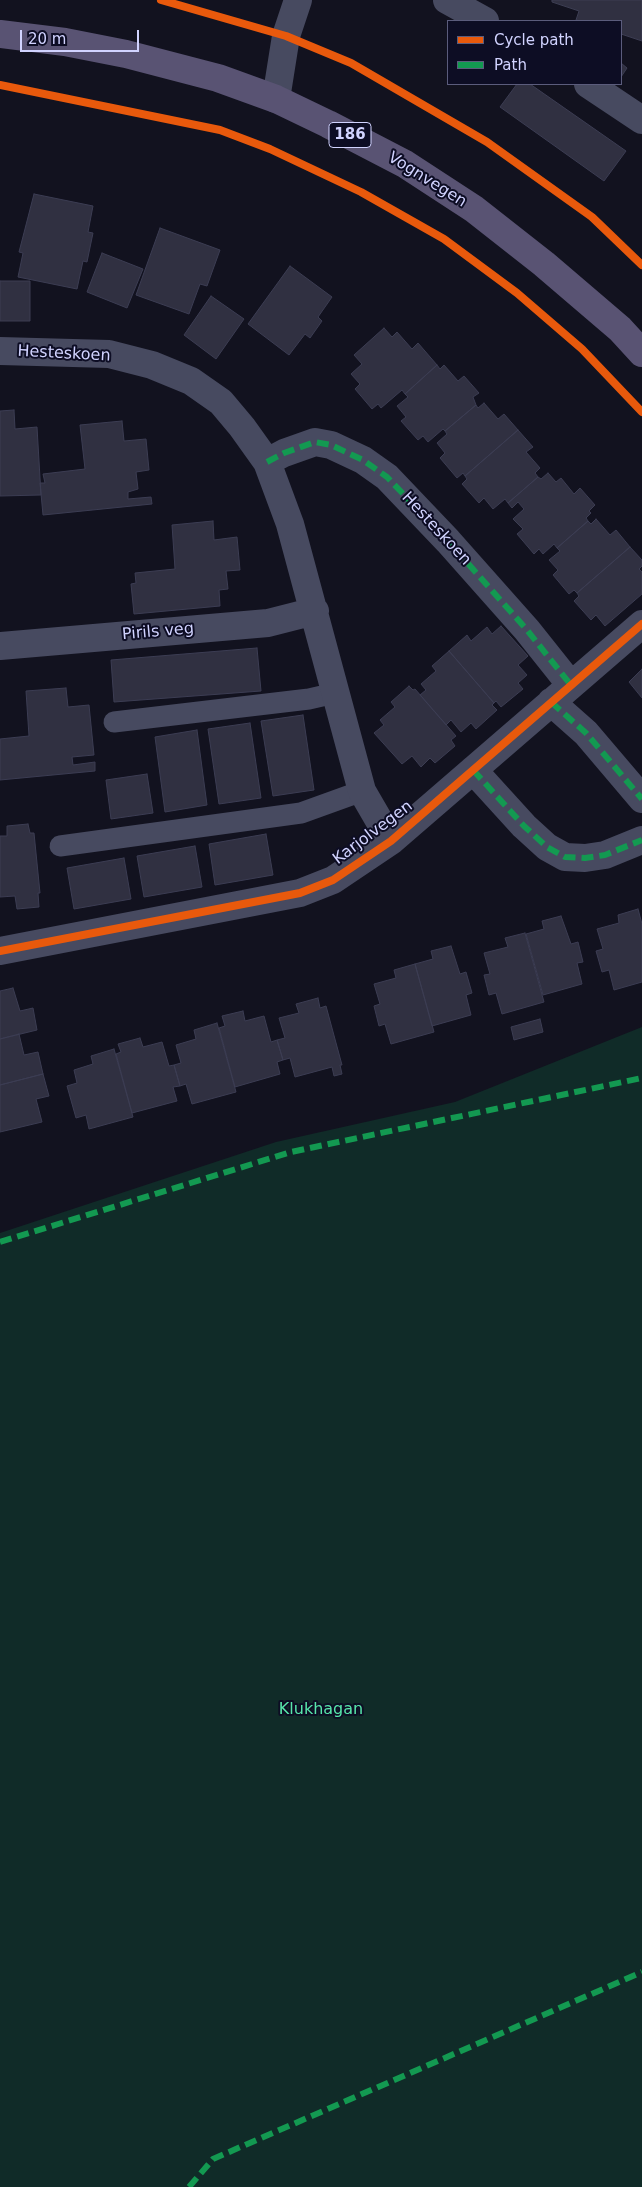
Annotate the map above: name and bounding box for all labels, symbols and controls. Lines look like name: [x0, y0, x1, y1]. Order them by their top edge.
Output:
scale bar: [22, 20, 141, 52]
legend: [447, 20, 622, 85]
text: 20 m: [28, 30, 66, 48]
text: Cycle path: [494, 31, 574, 49]
text: Path: [494, 56, 527, 74]
road number: 186: [329, 122, 371, 148]
street label: Vognvegen: [384, 148, 470, 212]
street label: Hesteskoen: [17, 342, 111, 366]
street label: Hesteskoen: [397, 488, 475, 570]
street label: Pirils veg: [121, 619, 195, 645]
street label: Karjolvegen: [329, 797, 417, 869]
park label: Klukhagan: [279, 1700, 363, 1720]

